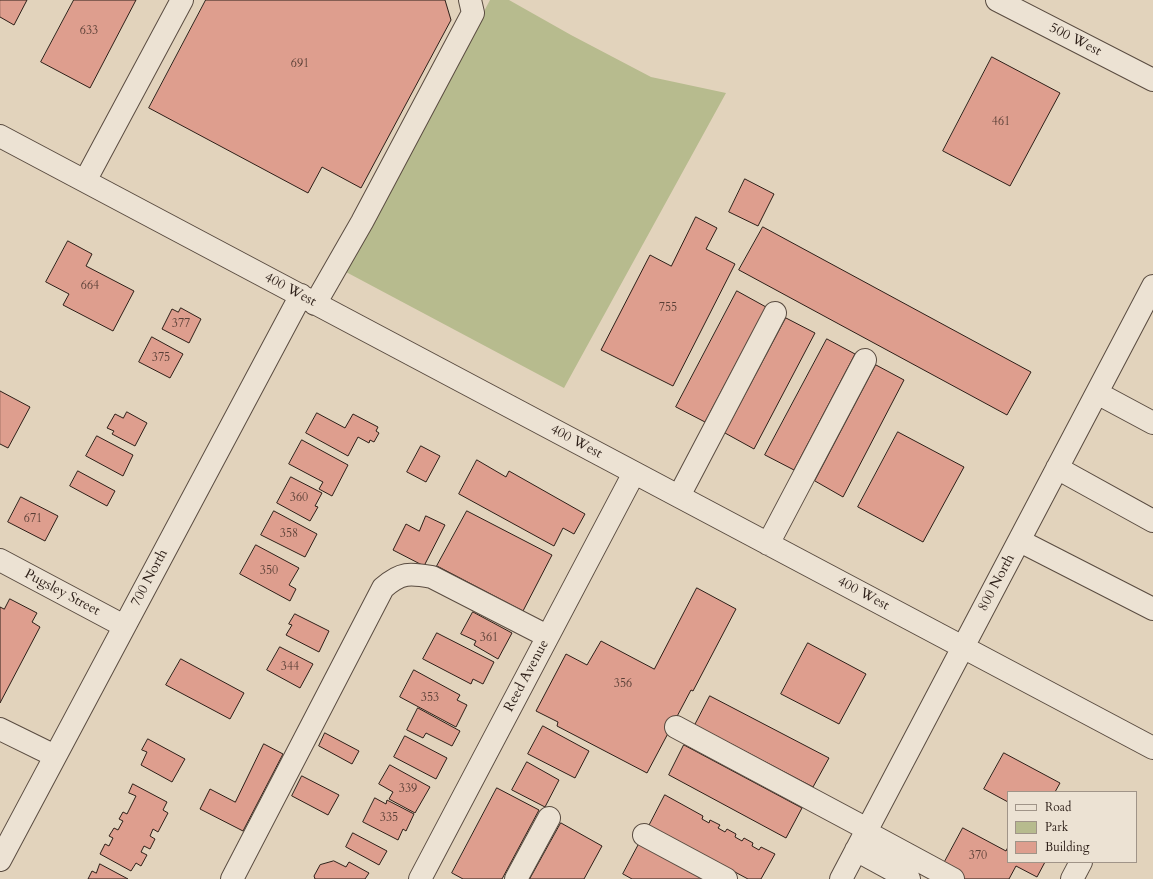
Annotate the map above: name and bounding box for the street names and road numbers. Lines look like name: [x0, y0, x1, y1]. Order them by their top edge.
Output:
street label: 500 West: [1046, 20, 1104, 60]
street label: 400 West: [261, 269, 319, 311]
street label: 400 West: [547, 421, 605, 463]
street label: 700 North: [128, 547, 172, 609]
street label: 800 North: [975, 552, 1019, 614]
street label: Pugsley Street: [21, 566, 103, 620]
street label: 400 West: [834, 573, 892, 615]
street label: Reed Avenue: [501, 637, 553, 715]

